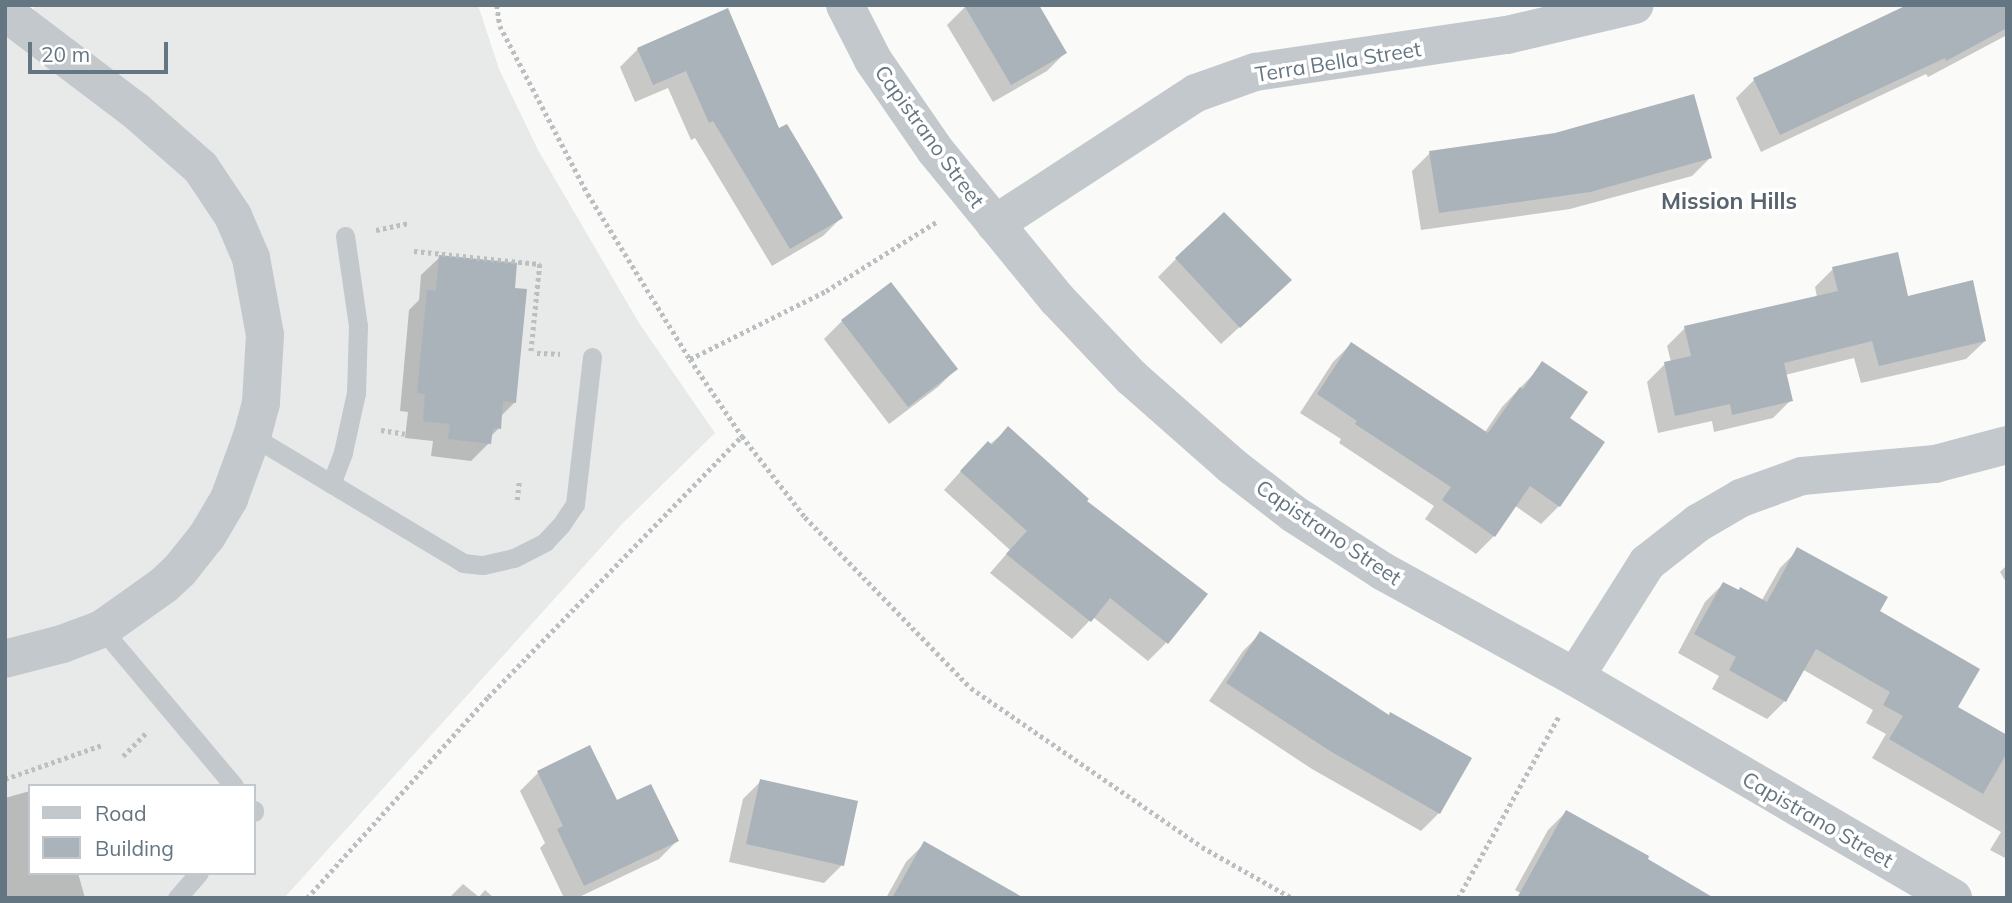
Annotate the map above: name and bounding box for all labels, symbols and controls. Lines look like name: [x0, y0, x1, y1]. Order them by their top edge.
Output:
scale bar: [32, 28, 172, 72]
street label: Terra Bella Street: [1253, 35, 1423, 87]
text: 20 m: [41, 41, 90, 67]
street label: Capistrano Street: [870, 60, 990, 212]
district label: Mission Hills: [1661, 187, 1797, 215]
street label: Capistrano Street: [1252, 474, 1406, 590]
street label: Capistrano Street: [1738, 766, 1898, 872]
legend: [28, 784, 256, 875]
text: Road: [95, 800, 146, 826]
text: Building: [95, 835, 174, 861]

